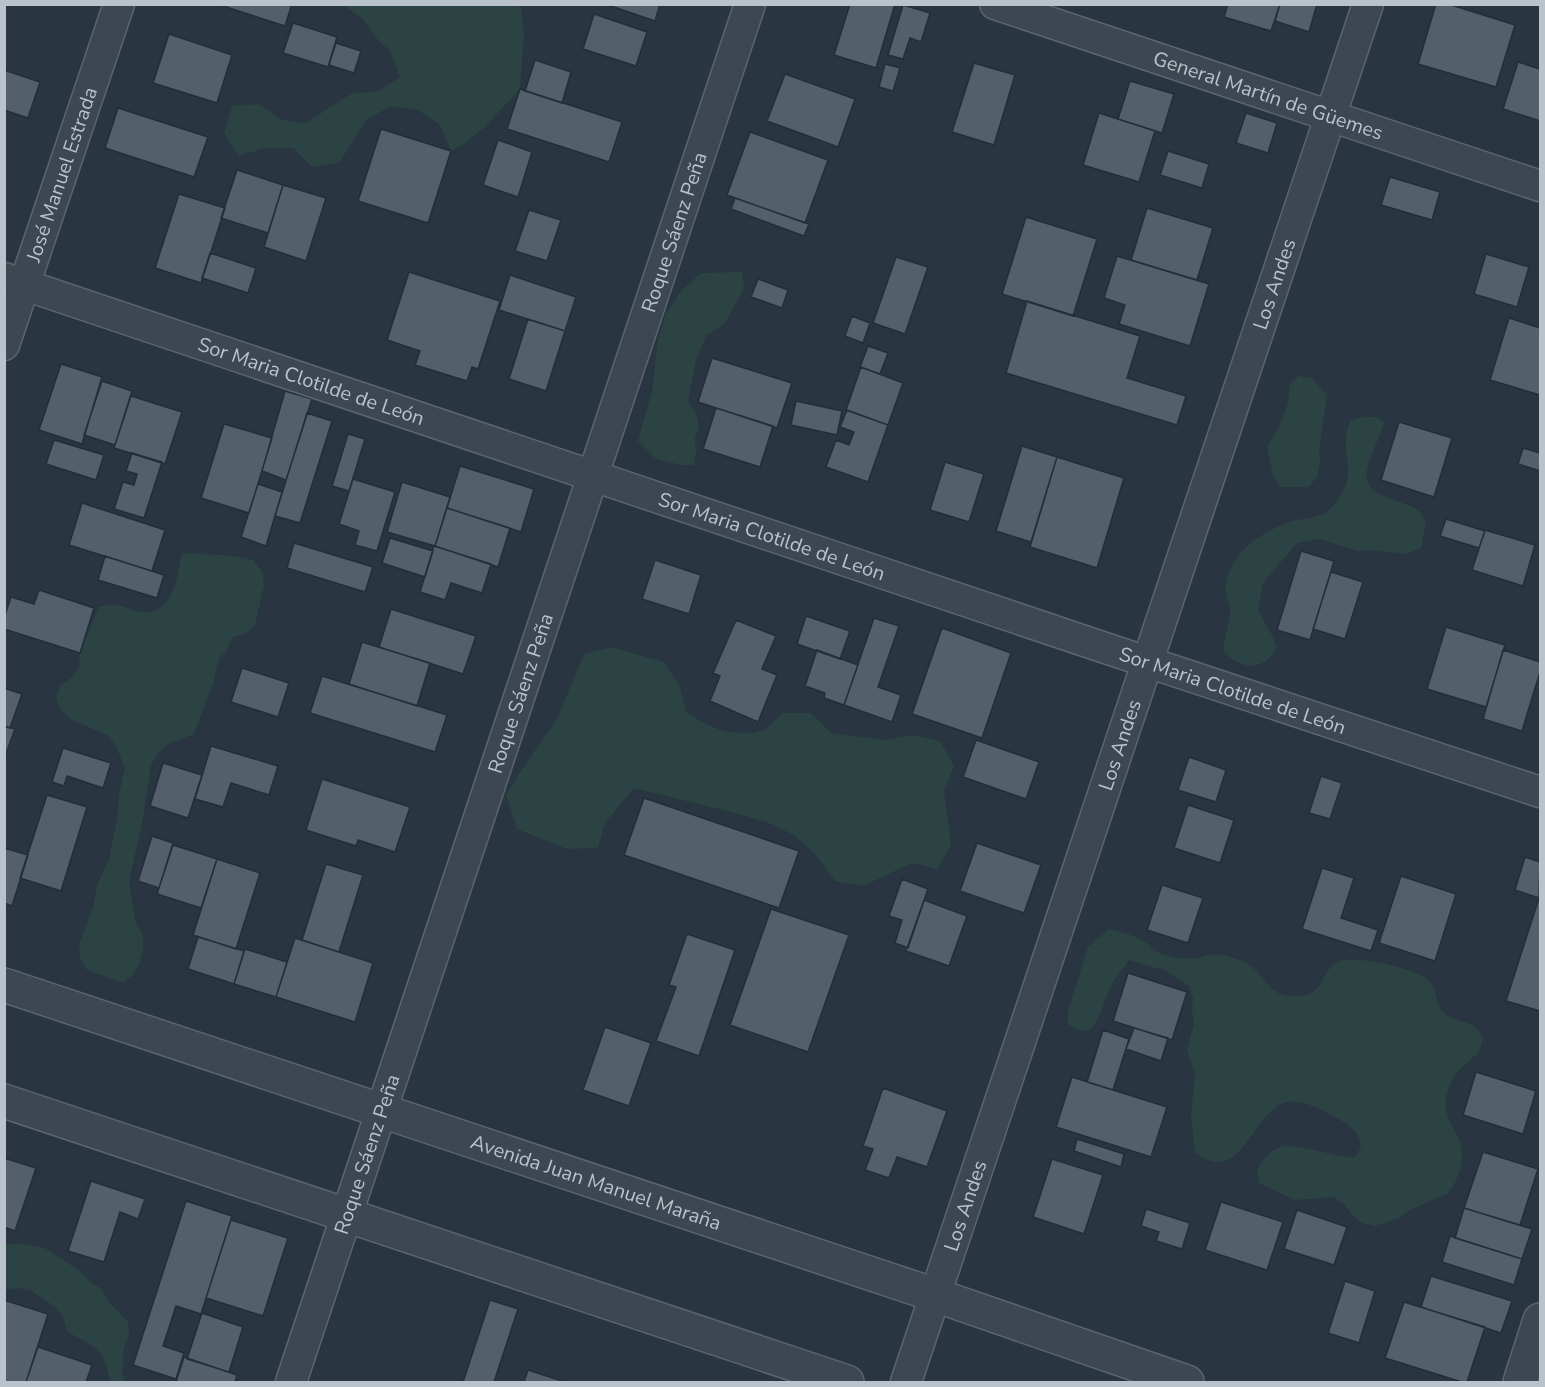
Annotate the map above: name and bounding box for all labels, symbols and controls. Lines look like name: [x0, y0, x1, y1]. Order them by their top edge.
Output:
street label: General Martín de Güemes: [1150, 44, 1387, 146]
street label: José Manuel Estrada: [19, 83, 104, 266]
street label: Roque Sáenz Peña: [635, 149, 713, 316]
street label: Los Andes: [1246, 235, 1302, 333]
street label: Sor Maria Clotilde de León: [194, 330, 428, 432]
street label: Sor Maria Clotilde de León: [655, 485, 889, 587]
street label: Roque Sáenz Peña: [481, 610, 560, 777]
street label: Sor Maria Clotilde de León: [1116, 640, 1350, 741]
street label: Los Andes: [1092, 696, 1147, 794]
street label: Roque Sáenz Peña: [328, 1071, 406, 1238]
street label: Avenida Juan Manuel Maraña: [467, 1128, 725, 1236]
street label: Los Andes: [937, 1157, 993, 1255]

